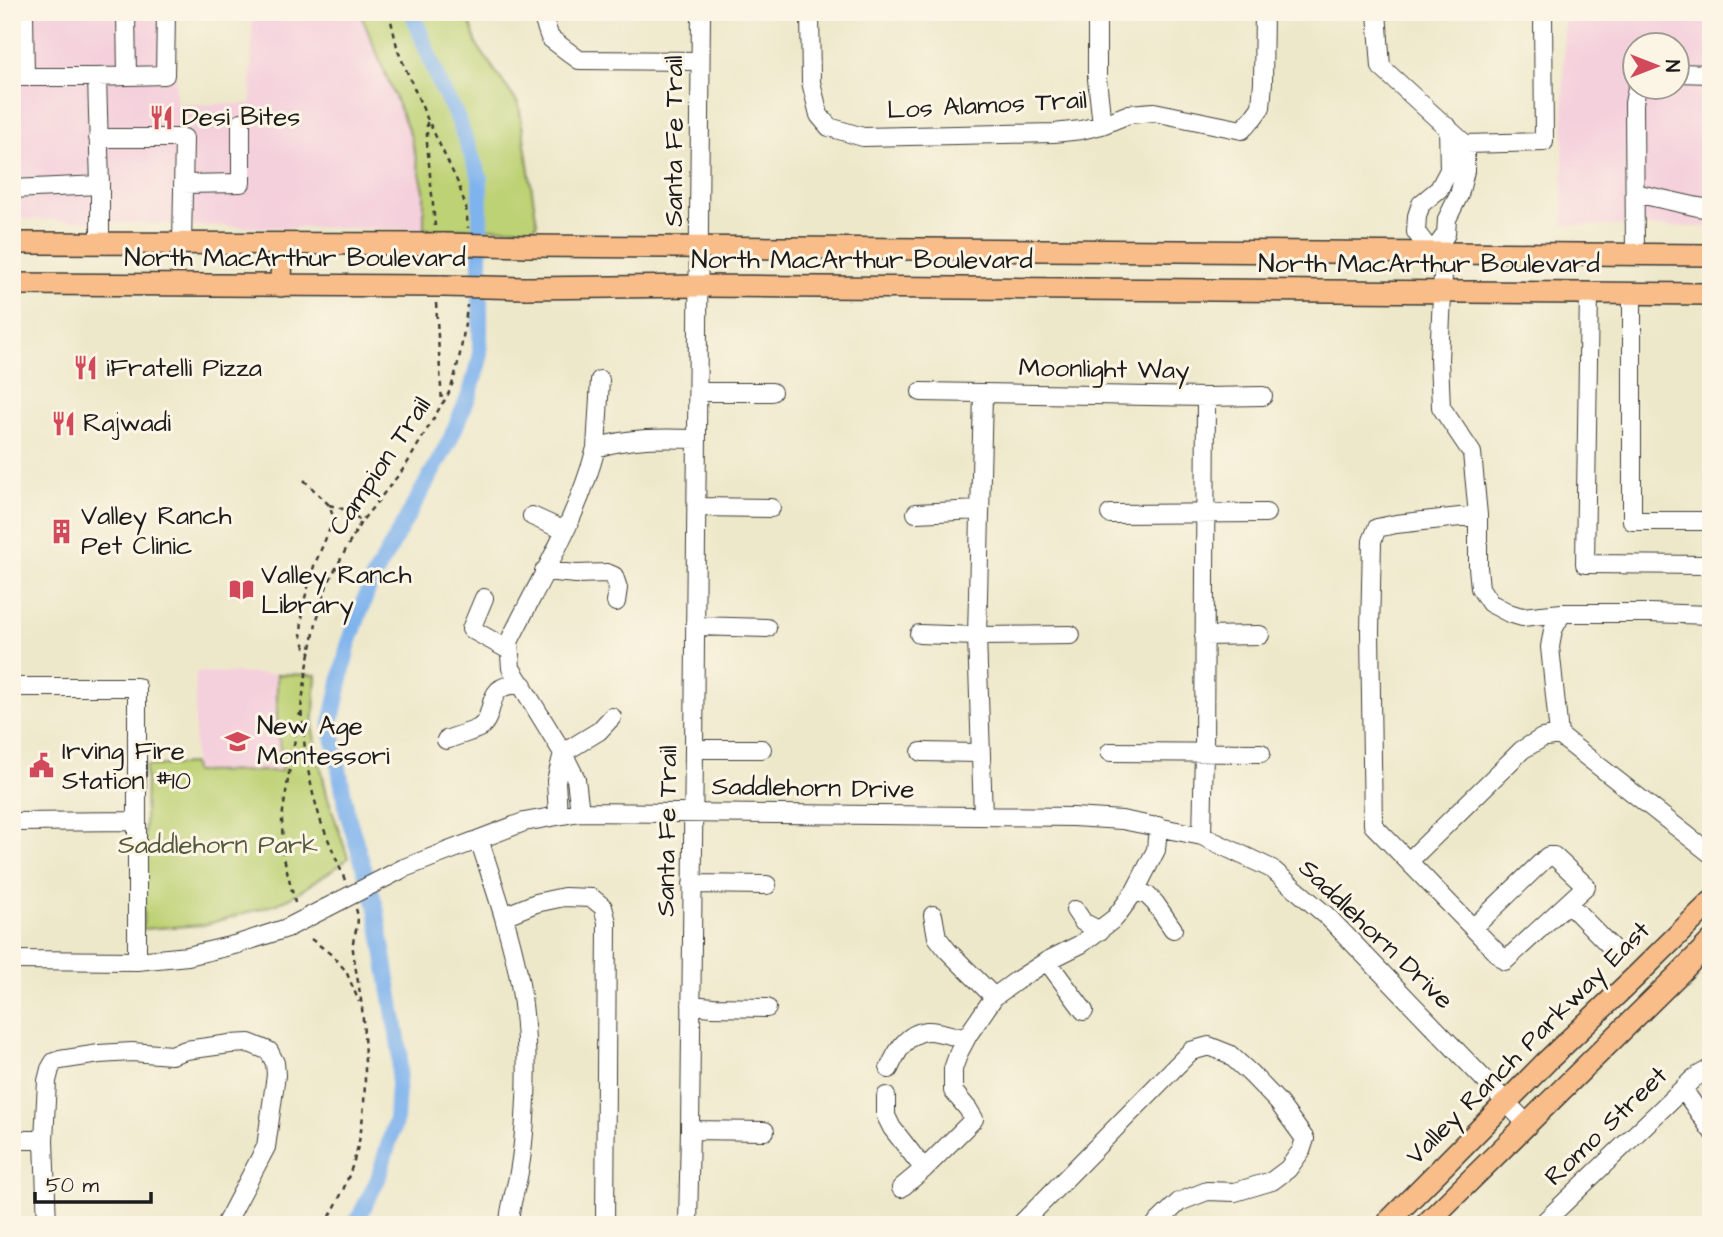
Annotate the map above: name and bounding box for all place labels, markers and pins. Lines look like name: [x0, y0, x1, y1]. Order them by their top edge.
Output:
place label: Desi Bites: [182, 99, 300, 135]
restaurant icon: Desi Bites: [148, 103, 176, 131]
place label: iFratelli Pizza: [106, 350, 262, 386]
restaurant icon: iFratelli Pizza: [72, 354, 100, 382]
place label: Rajwadi: [83, 405, 171, 441]
restaurant icon: Rajwadi: [49, 409, 77, 437]
place label: Valley Ranch Pet Clinic: [81, 498, 232, 564]
building icon: Valley Ranch Pet Clinic: [47, 517, 75, 545]
place label: Valley Ranch Library: [261, 557, 412, 625]
library icon: Valley Ranch Library: [227, 576, 255, 604]
place label: New Age Montessori: [257, 708, 390, 774]
school or university icon: New Age Montessori: [223, 727, 251, 755]
place label: Irving Fire Station #10: [62, 733, 191, 799]
public building icon: Irving Fire Station #10: [28, 752, 56, 780]

